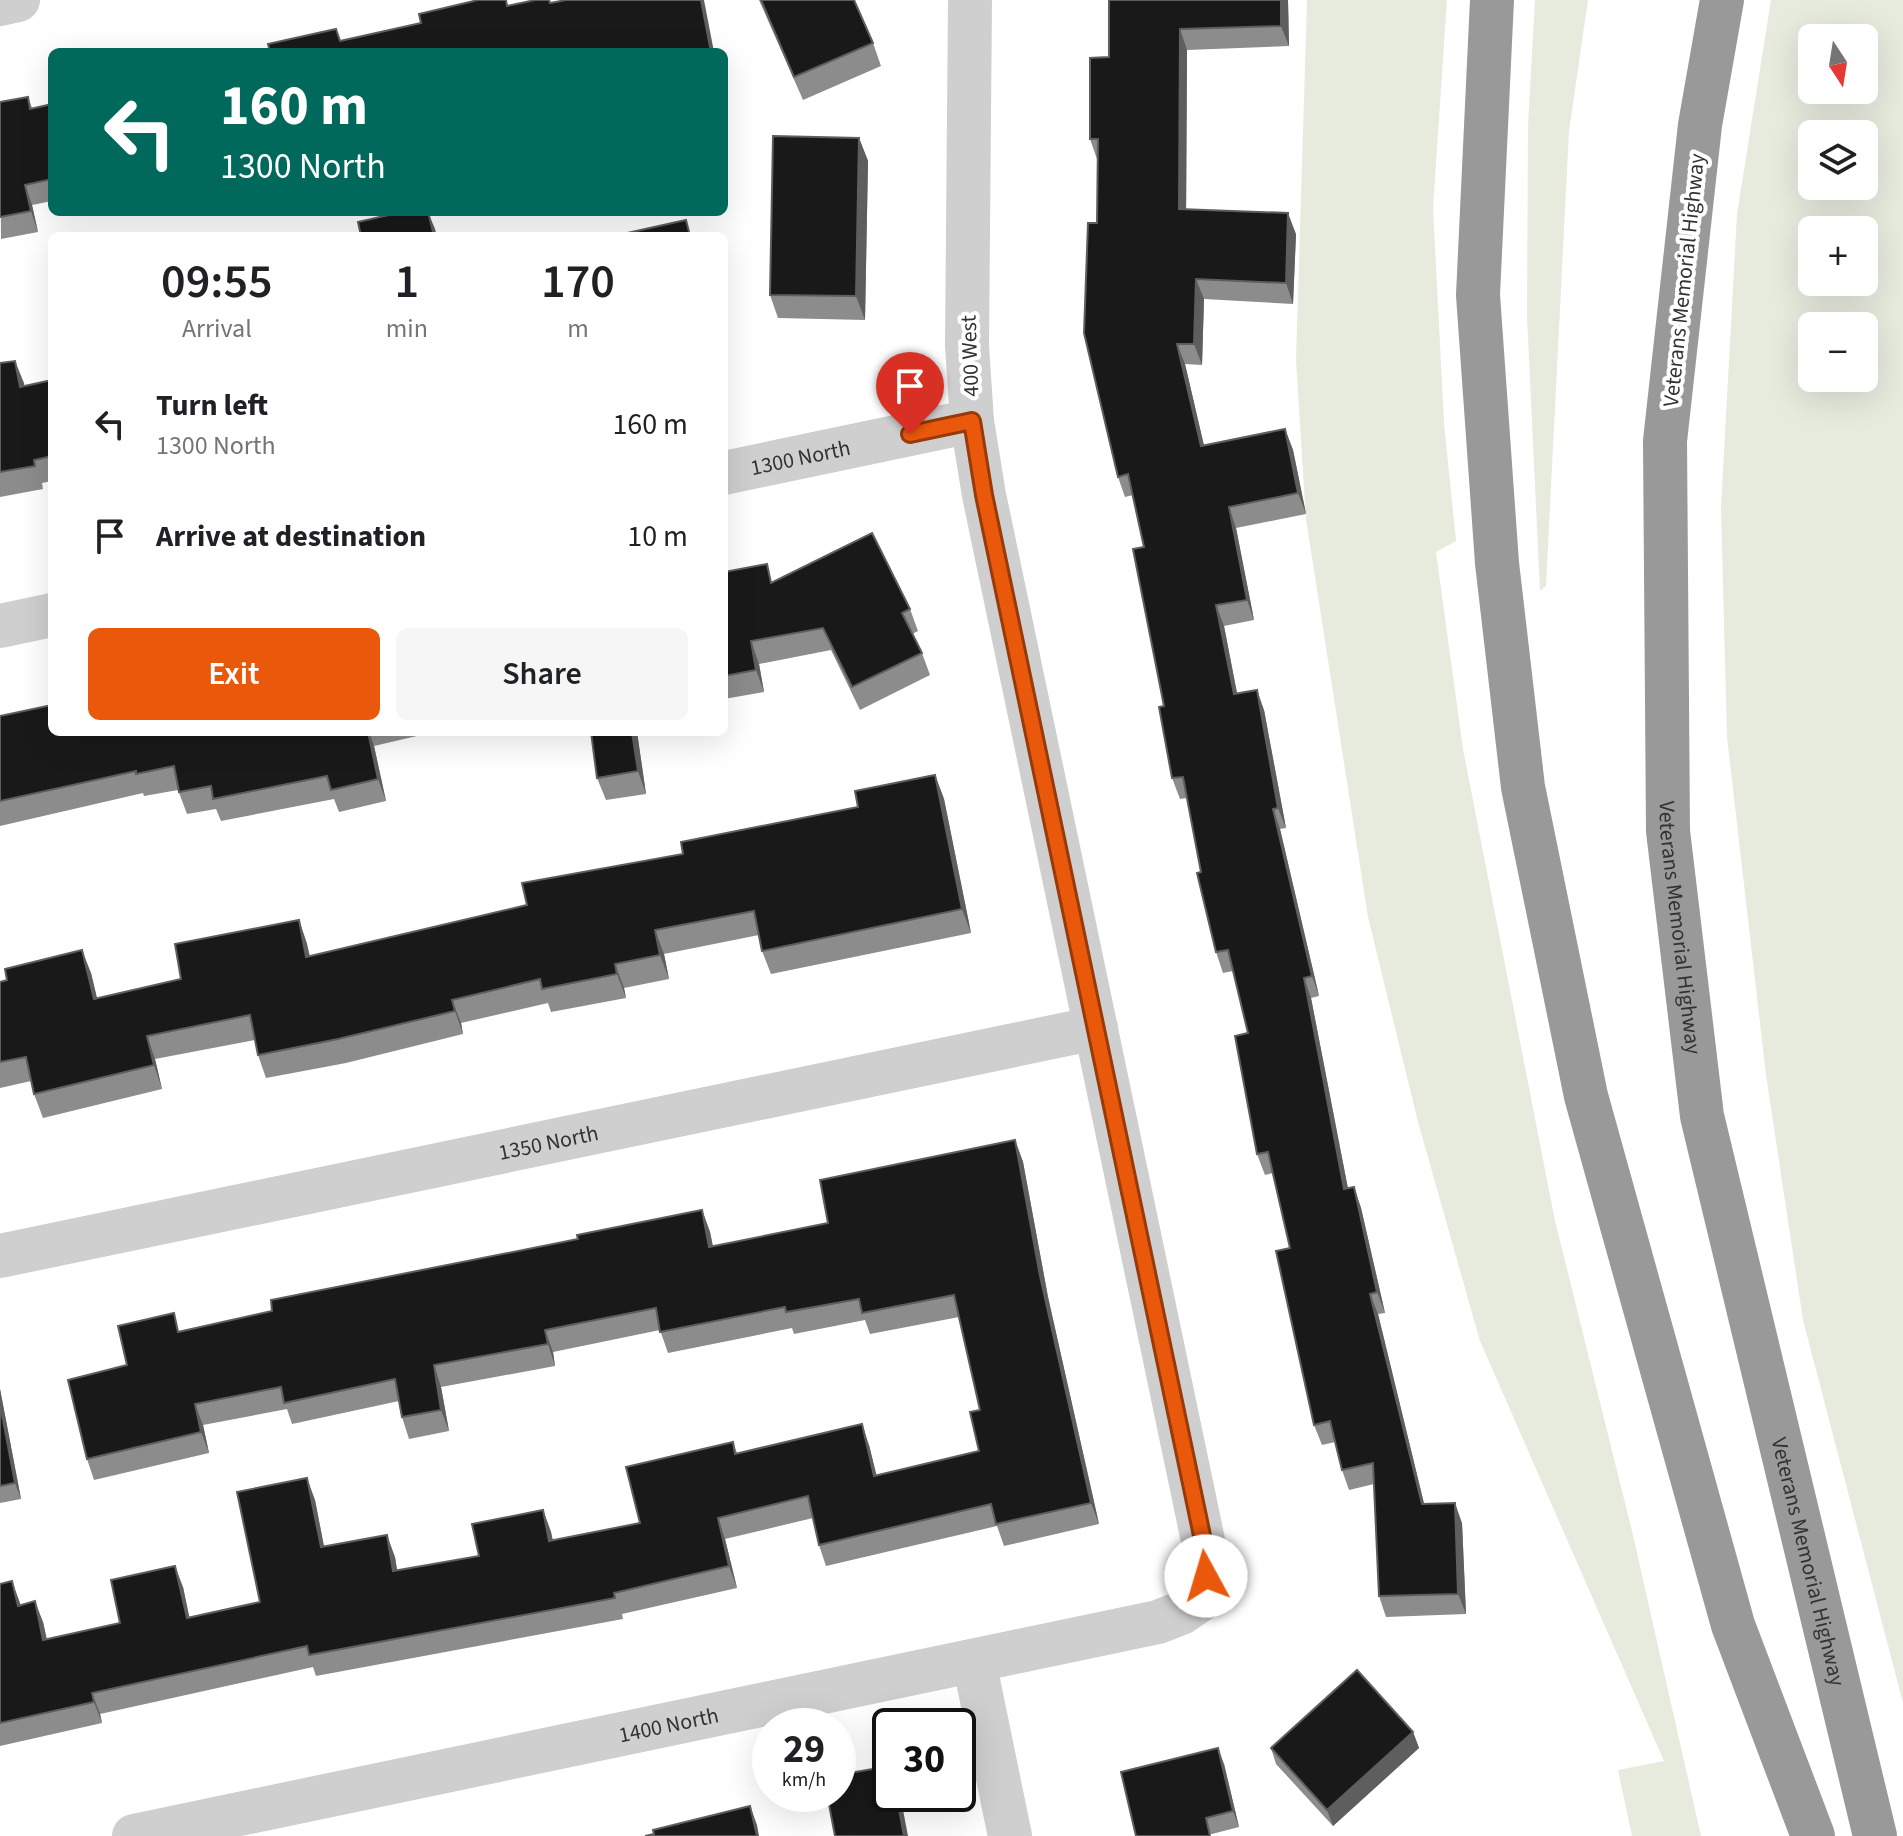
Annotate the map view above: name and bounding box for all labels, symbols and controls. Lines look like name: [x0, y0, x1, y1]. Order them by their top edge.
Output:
north arrow: [1798, 24, 1878, 104]
map controls: [1798, 24, 1878, 392]
text: 160 m: [220, 67, 368, 146]
icon: left: [88, 80, 192, 184]
button: layers: [1798, 120, 1878, 200]
text: 1300 North: [220, 141, 386, 192]
street label: Veterans Memorial Highway: [1655, 151, 1713, 408]
button: +: [1798, 216, 1878, 296]
text: 09:55: [161, 248, 273, 316]
text: 1: [395, 248, 419, 316]
text: 170: [541, 248, 615, 316]
text: Arrival: [182, 310, 252, 347]
text: min: [386, 310, 428, 347]
text: m: [567, 310, 589, 347]
button: −: [1798, 312, 1878, 392]
street label: 400 West: [953, 314, 987, 397]
pin: [876, 352, 944, 434]
icon: arrive: [888, 364, 932, 408]
text: Turn left: [156, 384, 268, 427]
icon: left: [88, 402, 132, 446]
text: 160 m: [612, 403, 688, 446]
text: 1300 North: [156, 427, 276, 464]
street label: 1300 North: [748, 432, 853, 484]
icon: arrive: [88, 514, 132, 558]
text: Arrive at destination: [156, 515, 426, 558]
text: 10 m: [627, 515, 688, 558]
button: Exit: [88, 628, 380, 720]
button: Share: [396, 628, 688, 720]
street label: Veterans Memorial Highway: [1651, 801, 1710, 1057]
street label: 1350 North: [496, 1117, 601, 1169]
street label: Veterans Memorial Highway: [1763, 1434, 1854, 1690]
position arrow: [1164, 1534, 1248, 1618]
street label: 1400 North: [616, 1699, 722, 1751]
speed limit sign: 30: [872, 1708, 976, 1812]
text: 29: [783, 1721, 825, 1778]
text: km/h: [782, 1766, 826, 1794]

